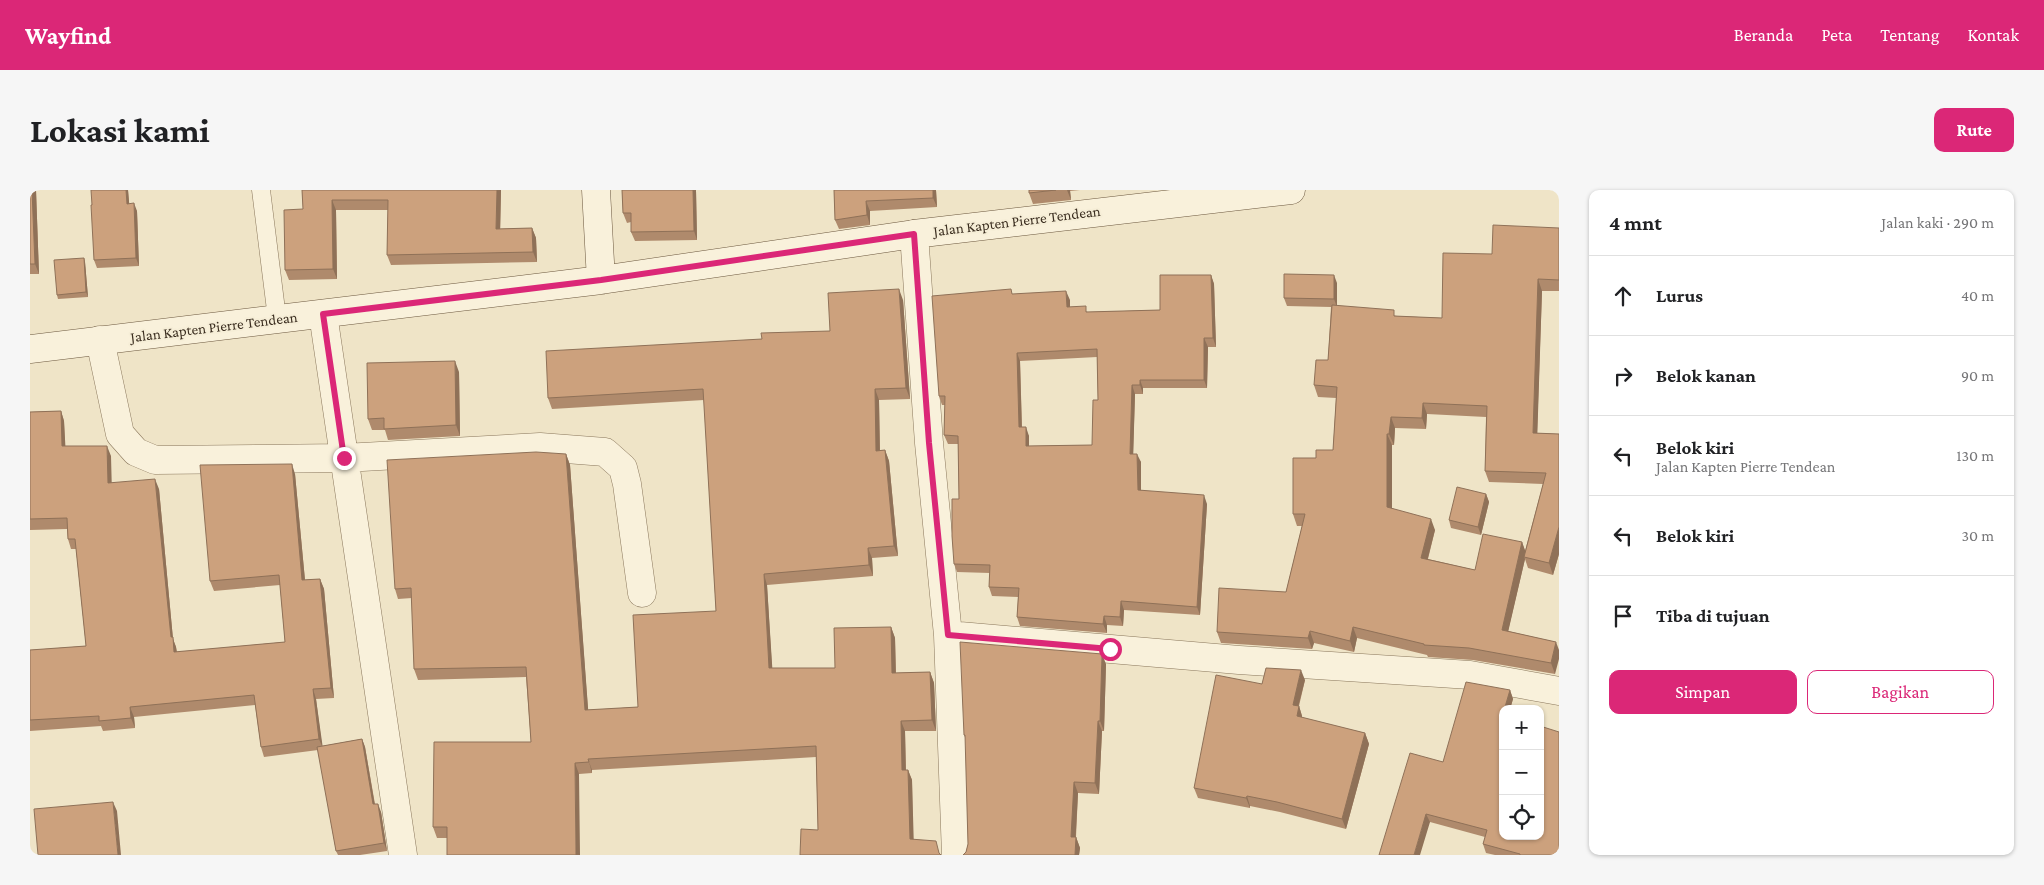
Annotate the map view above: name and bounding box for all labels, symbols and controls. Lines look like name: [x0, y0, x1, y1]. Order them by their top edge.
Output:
text: Wayfind: [25, 22, 111, 49]
text: Beranda: [1734, 25, 1793, 45]
text: Peta: [1821, 25, 1852, 45]
text: Tentang: [1880, 25, 1939, 45]
text: Kontak: [1967, 25, 2019, 45]
button: Rute: [1934, 108, 2014, 152]
text: Lokasi kami: [30, 111, 210, 150]
street label: Jalan Kapten Pierre Tendean: [931, 203, 1102, 240]
text: 4 mnt: [1609, 211, 1662, 235]
text: Jalan kaki · 290 m: [1881, 214, 1994, 231]
icon: ahead: [1609, 282, 1637, 310]
text: Lurus: [1656, 285, 1703, 306]
text: 40 m: [1961, 287, 1994, 304]
street label: Jalan Kapten Pierre Tendean: [128, 309, 299, 346]
icon: right: [1609, 362, 1637, 390]
text: Belok kanan: [1656, 365, 1756, 386]
text: 90 m: [1961, 367, 1994, 384]
text: Belok kiri: [1656, 437, 1734, 458]
icon: left: [1609, 442, 1637, 470]
route end: [333, 447, 356, 470]
text: 130 m: [1956, 447, 1994, 464]
text: Jalan Kapten Pierre Tendean: [1656, 458, 1835, 475]
icon: left: [1609, 522, 1637, 550]
text: Belok kiri: [1656, 525, 1734, 546]
text: 30 m: [1962, 527, 1994, 544]
icon: arrive: [1609, 602, 1637, 630]
text: Tiba di tujuan: [1656, 605, 1770, 626]
route start: [1099, 638, 1122, 661]
button: Simpan: [1609, 670, 1797, 714]
button: Bagikan: [1807, 670, 1994, 714]
map controls: [1499, 705, 1544, 840]
button: +: [1499, 705, 1544, 750]
button: −: [1499, 750, 1544, 795]
button: locate: [1499, 795, 1544, 840]

